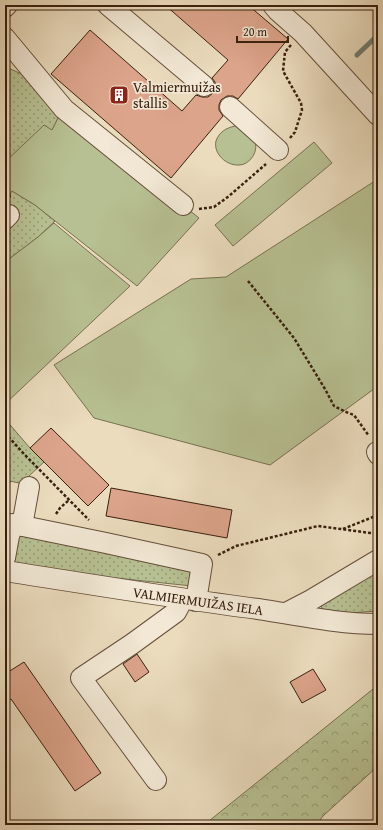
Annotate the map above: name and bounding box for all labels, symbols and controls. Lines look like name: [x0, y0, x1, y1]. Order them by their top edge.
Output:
scale bar: [237, 18, 288, 44]
text: 20 m: [243, 23, 267, 40]
place label: Valmiermuižas stallis: [133, 77, 221, 113]
building icon: Valmiermuižas stallis: [108, 84, 130, 106]
street label: VALMIERMUIŽAS IELA: [131, 582, 265, 620]

